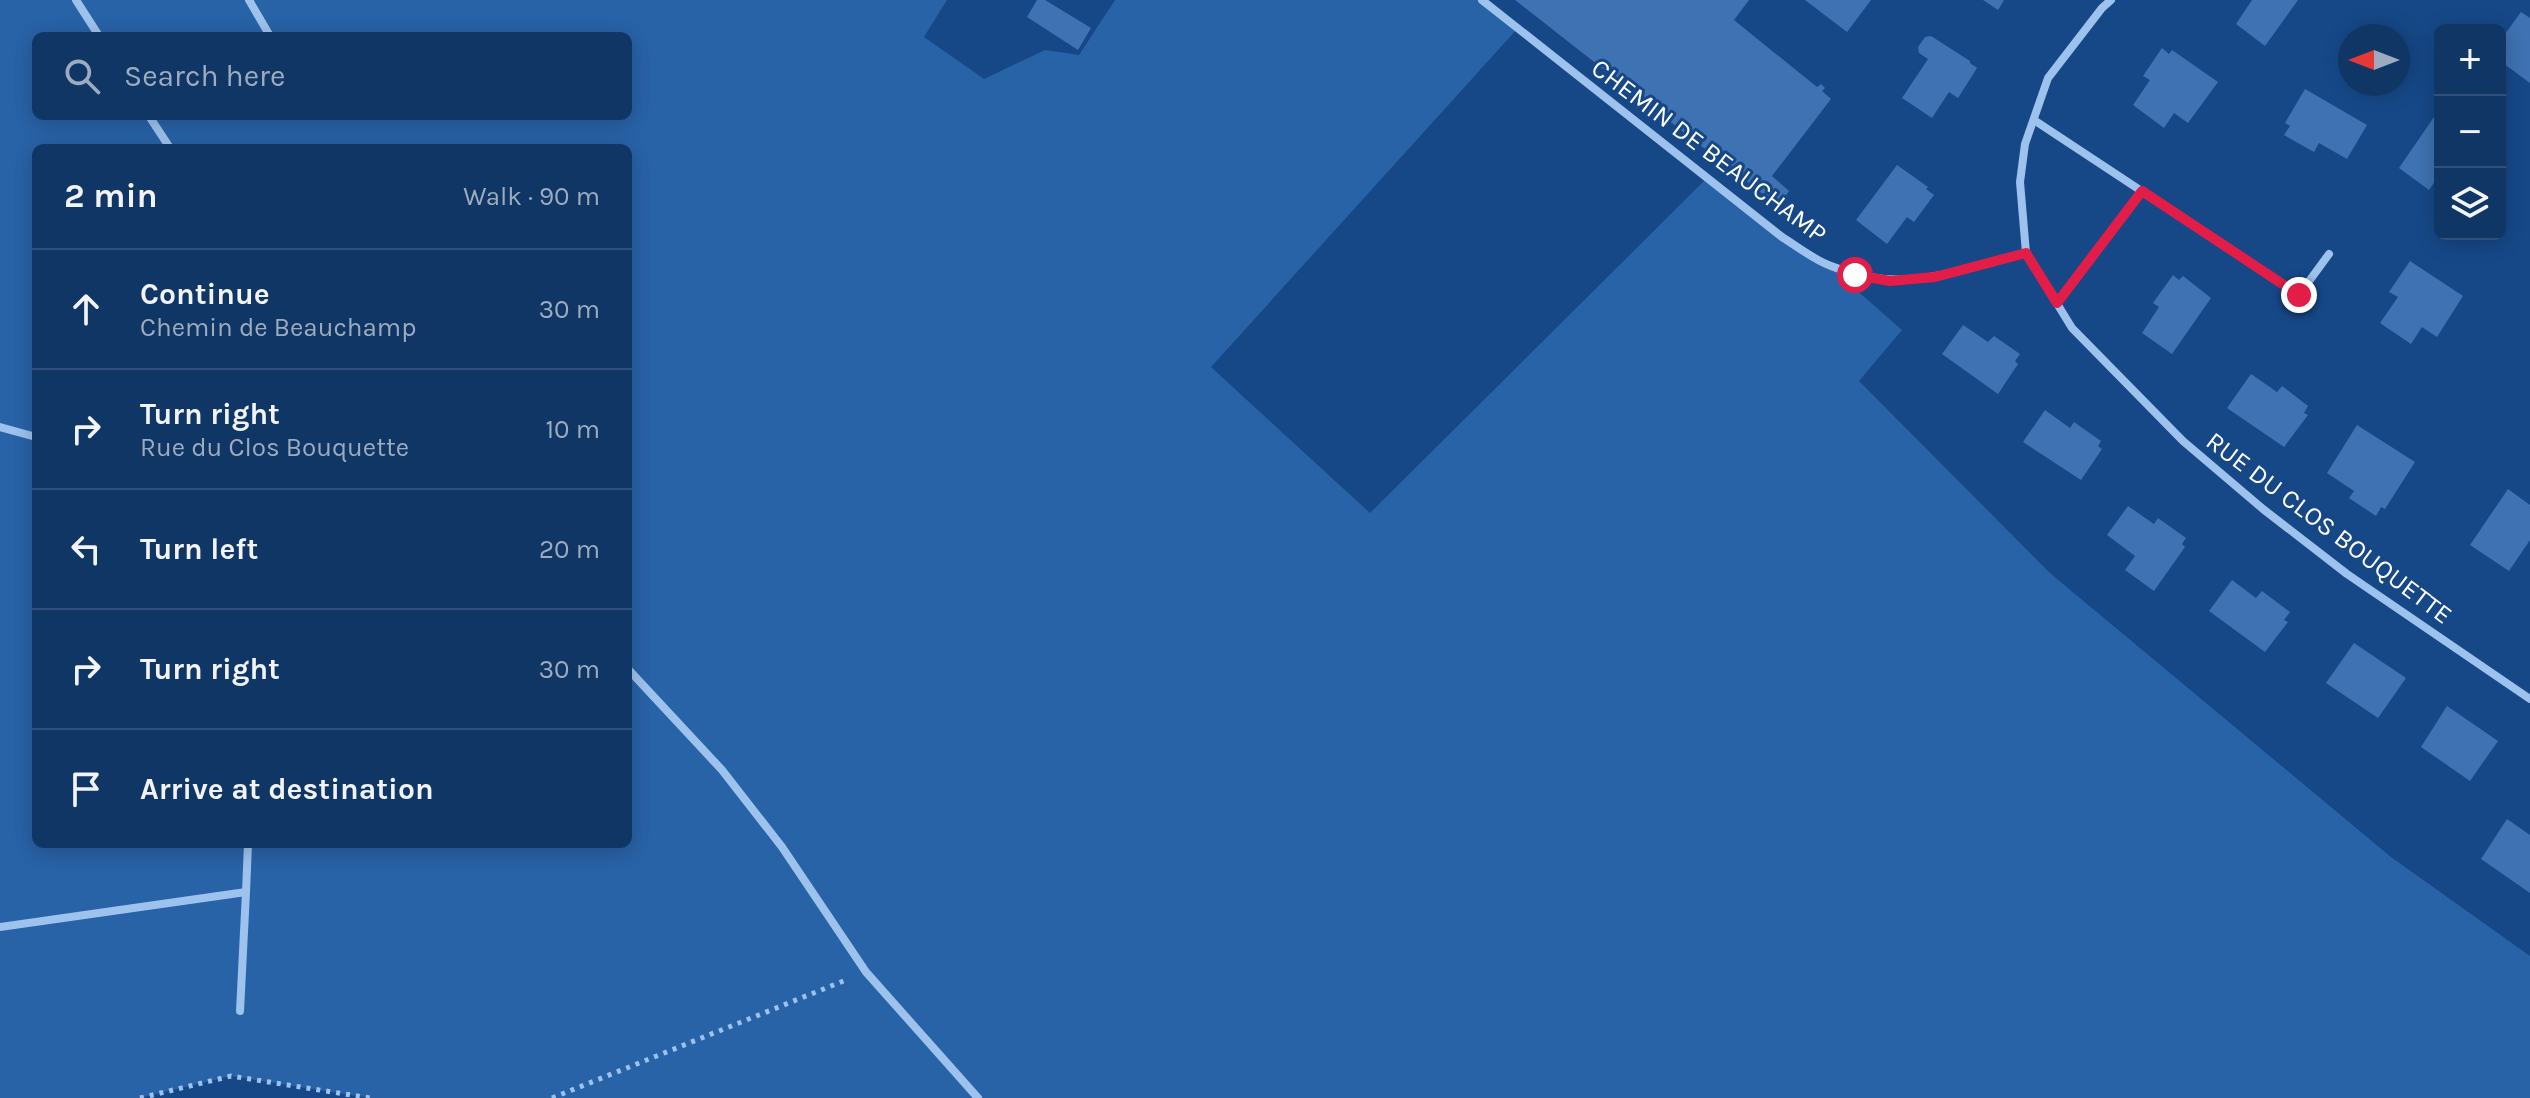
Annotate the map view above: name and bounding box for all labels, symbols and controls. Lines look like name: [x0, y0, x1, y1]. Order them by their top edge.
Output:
north arrow: [2338, 24, 2410, 96]
map controls: [2434, 24, 2506, 240]
button: +: [2434, 24, 2506, 96]
search box: [32, 32, 632, 120]
street label: CHEMIN DE BEAUCHAMP: [1585, 52, 1833, 250]
icon: search: [60, 54, 104, 98]
text: Search here: [124, 58, 285, 94]
button: −: [2434, 96, 2506, 168]
button: layers: [2434, 168, 2506, 240]
text: 2 min: [64, 176, 158, 216]
text: Walk · 90 m: [463, 181, 600, 212]
route start: [1837, 257, 1873, 293]
text: Continue: [140, 276, 270, 312]
route end: [2281, 277, 2317, 313]
icon: ahead: [64, 287, 108, 331]
text: 30 m: [539, 294, 600, 325]
text: Chemin de Beauchamp: [140, 312, 416, 343]
text: Turn right: [140, 396, 280, 432]
icon: right: [64, 407, 108, 451]
text: 10 m: [545, 414, 600, 445]
street label: RUE DU CLOS BOUQUETTE: [2200, 425, 2458, 631]
text: Rue du Clos Bouquette: [140, 432, 409, 463]
icon: left: [64, 527, 108, 571]
text: Turn left: [140, 531, 258, 567]
text: 20 m: [539, 534, 600, 565]
icon: right: [64, 647, 108, 691]
text: Turn right: [140, 651, 280, 687]
text: 30 m: [539, 654, 600, 685]
icon: arrive: [64, 767, 108, 811]
text: Arrive at destination: [140, 771, 434, 807]

